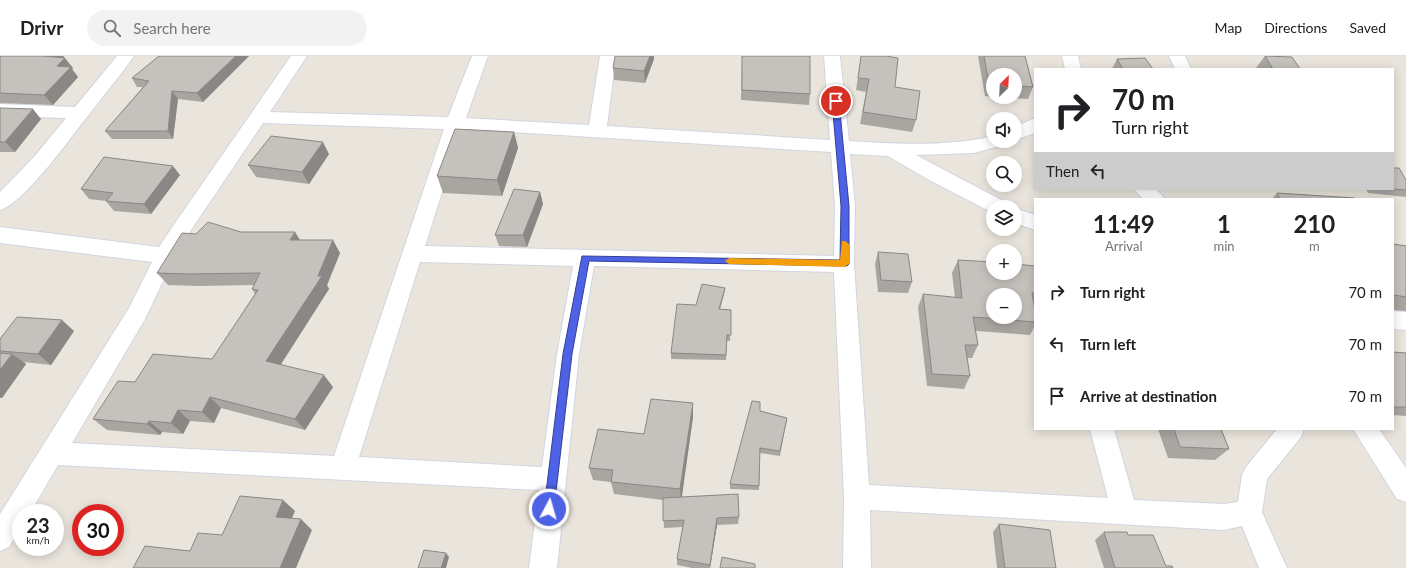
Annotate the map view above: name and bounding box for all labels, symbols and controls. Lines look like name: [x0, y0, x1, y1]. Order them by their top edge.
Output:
search box: [87, 10, 367, 46]
text: Drivr: [20, 16, 63, 39]
icon: search: [101, 17, 123, 39]
text: Search here: [133, 19, 211, 37]
text: Map: [1215, 19, 1242, 36]
text: Directions: [1264, 19, 1327, 36]
text: Saved: [1349, 19, 1386, 36]
north arrow: [986, 68, 1022, 104]
map controls: [986, 68, 1022, 324]
text: 70 m: [1112, 82, 1175, 116]
pin: [819, 84, 853, 118]
icon: right: [1046, 84, 1098, 136]
icon: arrive: [825, 90, 847, 112]
button: sound: [986, 112, 1022, 148]
text: Turn right: [1112, 116, 1189, 138]
button: search: [986, 156, 1022, 192]
icon: left: [1087, 160, 1109, 182]
text: Then: [1046, 162, 1079, 180]
button: layers: [986, 200, 1022, 236]
text: 11:49: [1093, 209, 1155, 238]
text: 1: [1217, 209, 1231, 238]
text: 210: [1293, 209, 1335, 238]
text: Arrival: [1105, 238, 1142, 254]
text: min: [1214, 238, 1235, 254]
text: m: [1309, 238, 1320, 254]
button: +: [986, 244, 1022, 280]
icon: right: [1046, 281, 1068, 303]
text: Turn right: [1080, 283, 1145, 301]
text: 70 m: [1348, 283, 1382, 301]
button: −: [986, 288, 1022, 324]
icon: left: [1046, 333, 1068, 355]
text: Turn left: [1080, 335, 1136, 353]
text: 70 m: [1348, 335, 1382, 353]
icon: arrive: [1046, 385, 1068, 407]
text: Arrive at destination: [1080, 387, 1217, 405]
text: 70 m: [1348, 387, 1382, 405]
position arrow: [528, 488, 570, 530]
speed limit sign: 30: [72, 504, 124, 556]
text: 23: [26, 513, 50, 537]
text: km/h: [26, 534, 50, 546]

